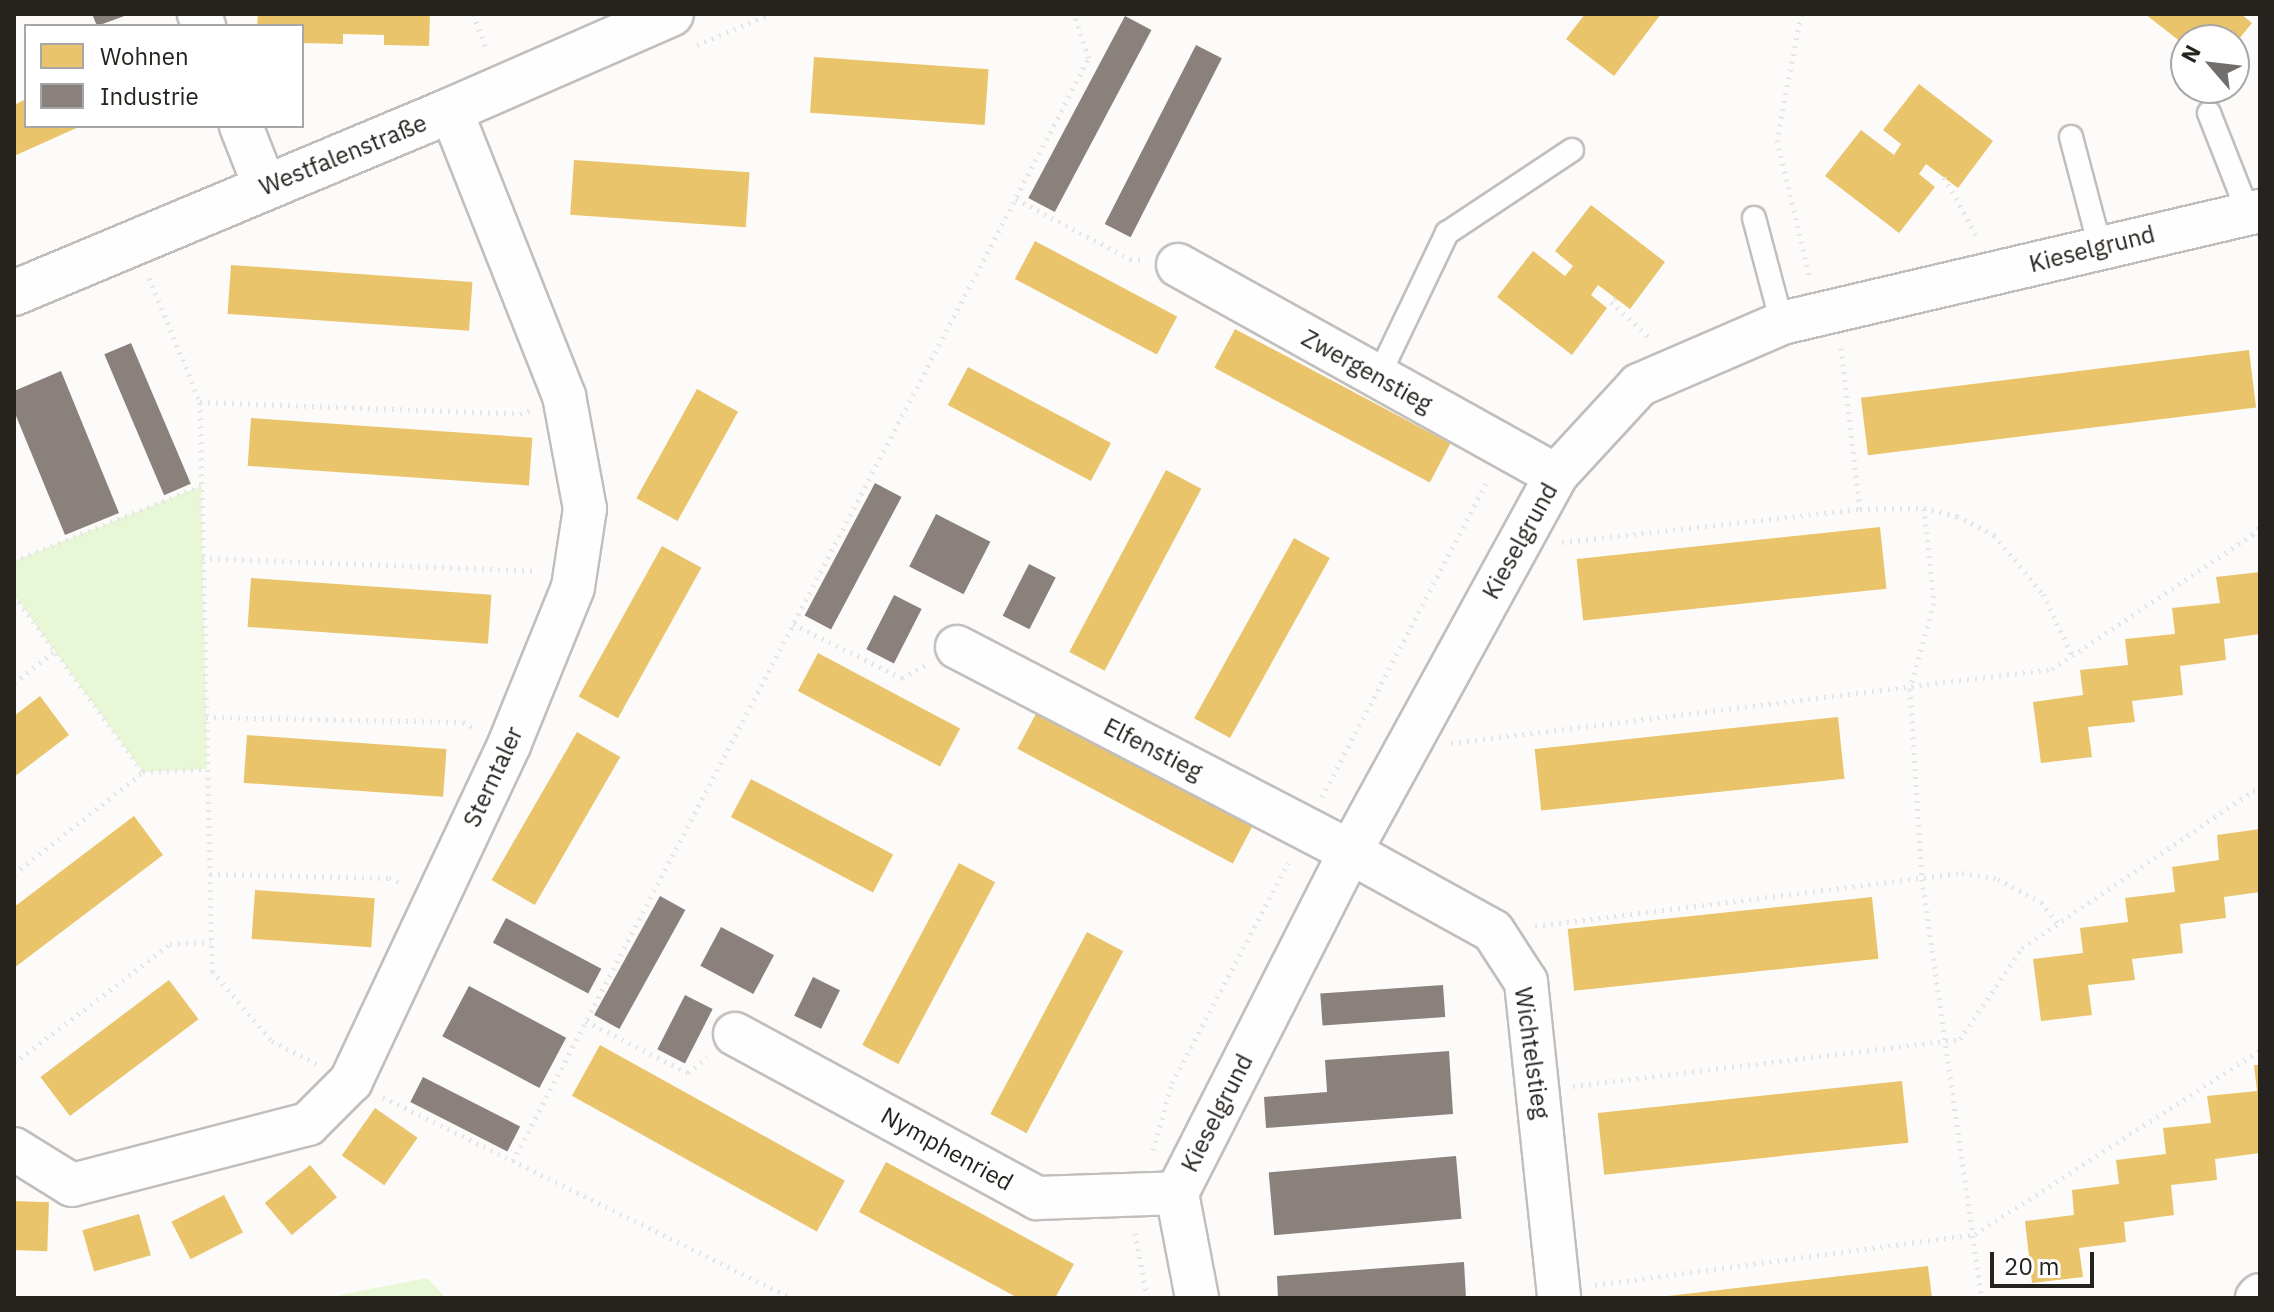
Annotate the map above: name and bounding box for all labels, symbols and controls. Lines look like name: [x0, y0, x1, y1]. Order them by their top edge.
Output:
legend: [24, 24, 304, 128]
north arrow: [2170, 24, 2250, 104]
text: Wohnen: [100, 40, 189, 72]
text: N: [2174, 40, 2207, 67]
text: Industrie: [100, 80, 199, 112]
street label: Westfalenstraße: [255, 108, 431, 202]
street label: Kieselgrund: [2026, 219, 2158, 279]
street label: Zwergenstieg: [1297, 323, 1437, 419]
street label: Kieselgrund: [1476, 478, 1564, 604]
street label: Elfenstieg: [1099, 712, 1207, 786]
street label: Sterntaler: [457, 722, 529, 832]
street label: Wichtelstieg: [1508, 985, 1556, 1121]
street label: Kieselgrund: [1175, 1049, 1259, 1177]
street label: Nymphenried: [876, 1101, 1018, 1197]
scale bar: [1994, 1236, 2098, 1286]
text: 20 m: [2004, 1250, 2059, 1282]

